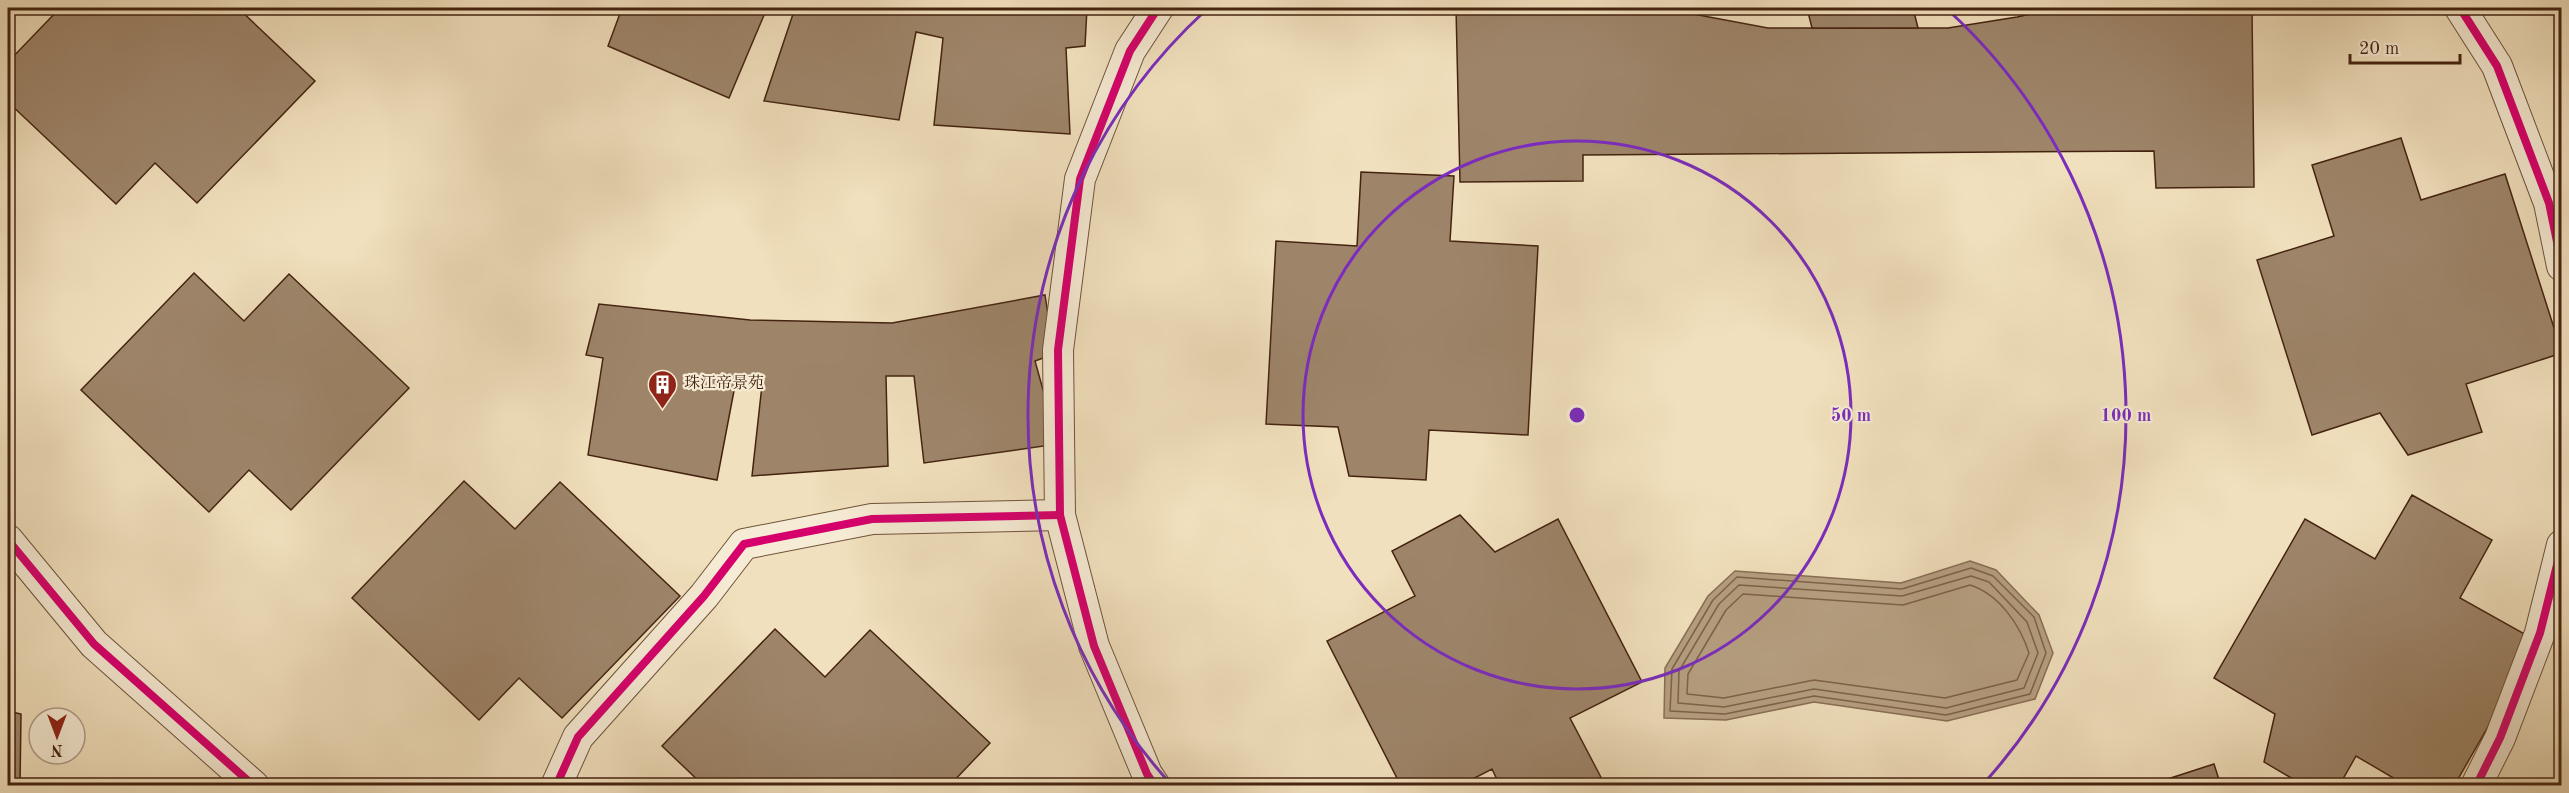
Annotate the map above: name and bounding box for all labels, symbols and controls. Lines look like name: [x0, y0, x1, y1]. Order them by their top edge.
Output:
scale bar: [2350, 27, 2460, 65]
text: 20 m: [2359, 40, 2399, 58]
building icon: 珠江帝景苑: [647, 368, 679, 410]
place label: 珠江帝景苑: [684, 374, 764, 392]
centre of rings: [1567, 405, 1587, 425]
text: 50 m: [1831, 407, 1871, 425]
text: 100 m: [2101, 407, 2151, 425]
north arrow: [27, 706, 87, 766]
text: N: [50, 741, 63, 757]

